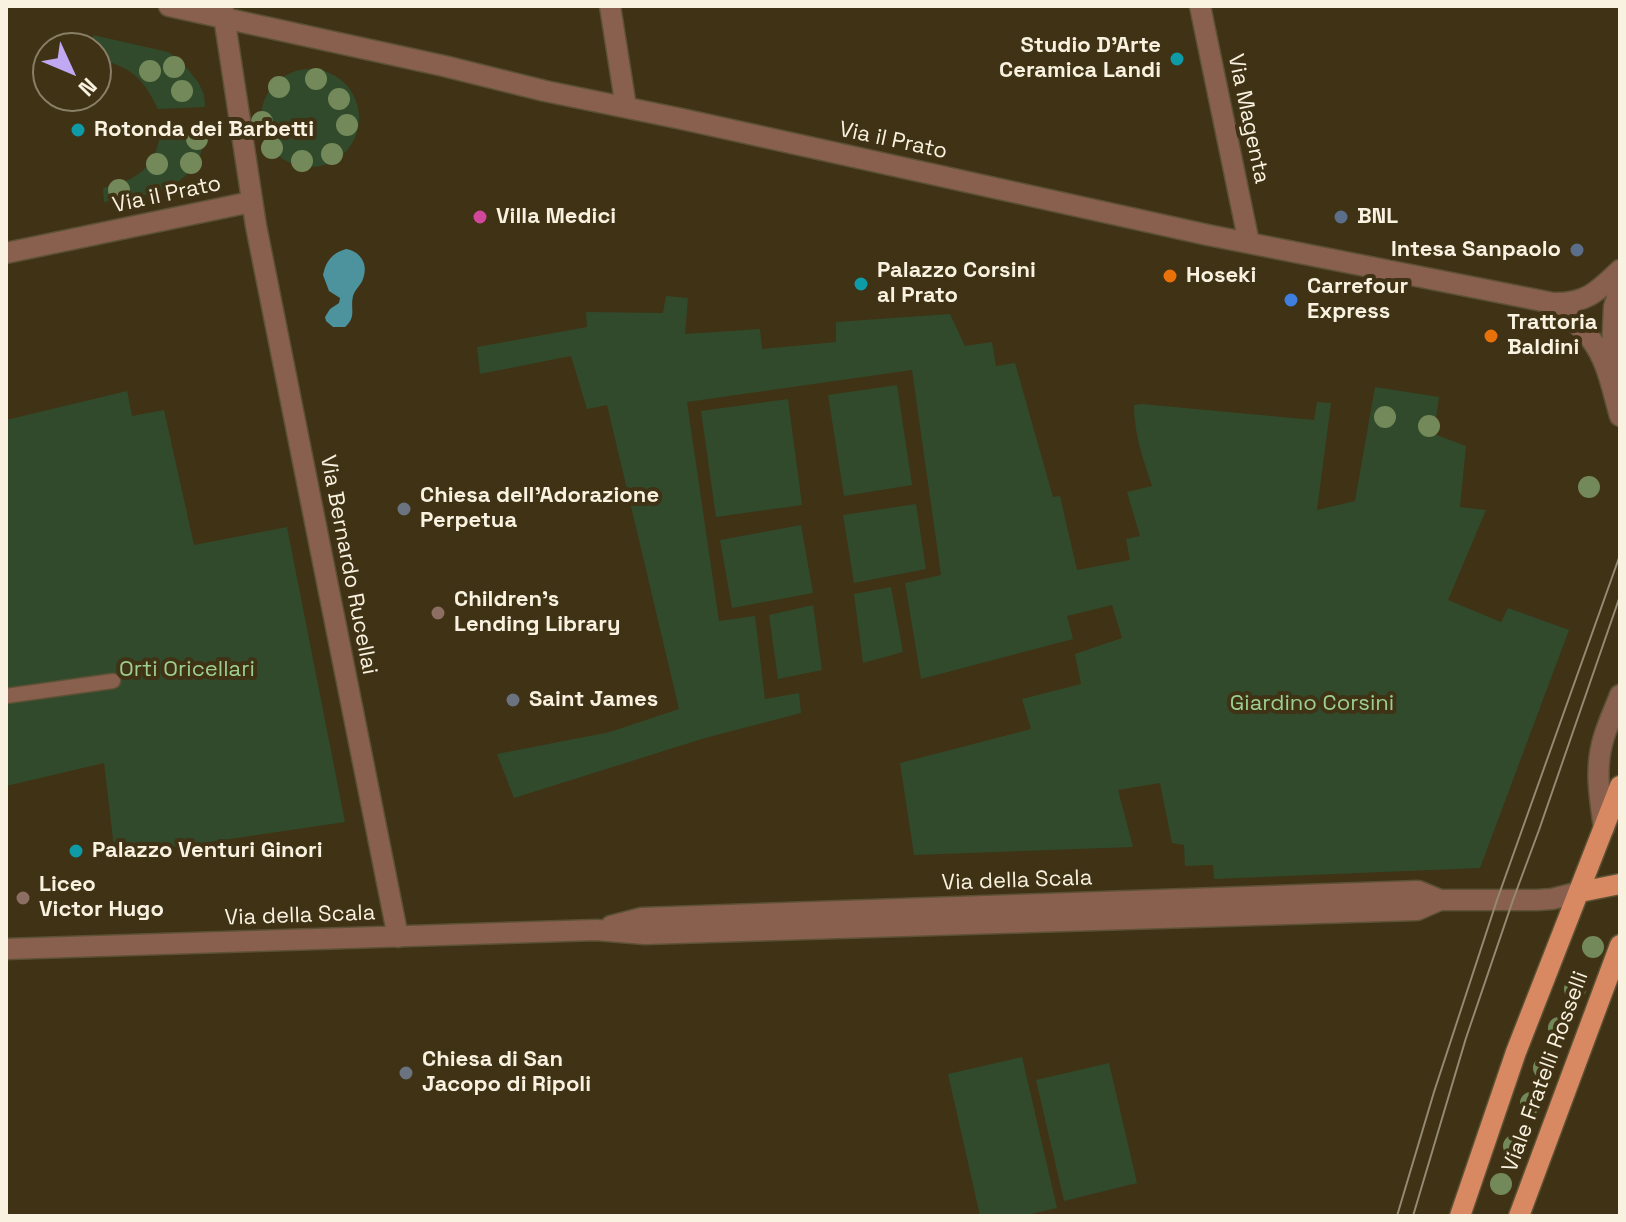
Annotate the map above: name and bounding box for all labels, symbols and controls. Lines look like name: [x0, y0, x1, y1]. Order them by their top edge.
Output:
north arrow: [32, 32, 112, 112]
place label: Studio D'Arte Ceramica Landi: [999, 33, 1161, 84]
marker: Studio D'Arte Ceramica Landi: [1168, 50, 1186, 68]
street label: Via Magenta: [1221, 52, 1275, 186]
text: N: [73, 72, 103, 102]
place label: Rotonda dei Barbetti: [94, 117, 314, 143]
street label: Via il Prato: [836, 117, 950, 165]
marker: Rotonda dei Barbetti: [69, 121, 87, 139]
street label: Via il Prato: [110, 171, 224, 219]
place label: Villa Medici: [496, 204, 616, 230]
place label: BNL: [1357, 204, 1398, 230]
marker: Villa Medici: [471, 208, 489, 226]
marker: BNL: [1332, 208, 1350, 226]
place label: Intesa Sanpaolo: [1391, 237, 1561, 263]
marker: Intesa Sanpaolo: [1568, 241, 1586, 259]
place label: Palazzo Corsini al Prato: [877, 258, 1036, 310]
place label: Hoseki: [1186, 263, 1256, 289]
marker: Hoseki: [1161, 267, 1179, 285]
place label: Carrefour Express: [1307, 274, 1408, 326]
marker: Palazzo Corsini al Prato: [852, 275, 870, 293]
marker: Carrefour Express: [1282, 291, 1300, 309]
place label: Trattoria Baldini: [1507, 310, 1598, 362]
marker: Trattoria Baldini: [1482, 327, 1500, 345]
street label: Via Bernardo Rucellai: [314, 453, 382, 677]
place label: Chiesa dell'Adorazione Perpetua: [420, 483, 659, 534]
marker: Chiesa dell'Adorazione Perpetua: [395, 500, 413, 518]
place label: Children's Lending Library: [454, 587, 620, 638]
marker: Children's Lending Library: [429, 604, 447, 622]
park label: Orti Oricellari: [119, 657, 255, 683]
place label: Saint James: [529, 687, 658, 713]
marker: Saint James: [504, 691, 522, 709]
park label: Giardino Corsini: [1230, 691, 1394, 717]
place label: Palazzo Venturi Ginori: [92, 838, 323, 864]
marker: Palazzo Venturi Ginori: [67, 842, 85, 860]
street label: Via della Scala: [941, 865, 1093, 897]
place label: Liceo Victor Hugo: [39, 872, 164, 924]
marker: Liceo Victor Hugo: [14, 889, 32, 907]
street label: Via della Scala: [224, 900, 376, 932]
street label: Viale Fratelli Rosselli: [1497, 968, 1595, 1176]
place label: Chiesa di San Jacopo di Ripoli: [422, 1047, 591, 1098]
marker: Chiesa di San Jacopo di Ripoli: [397, 1064, 415, 1082]

